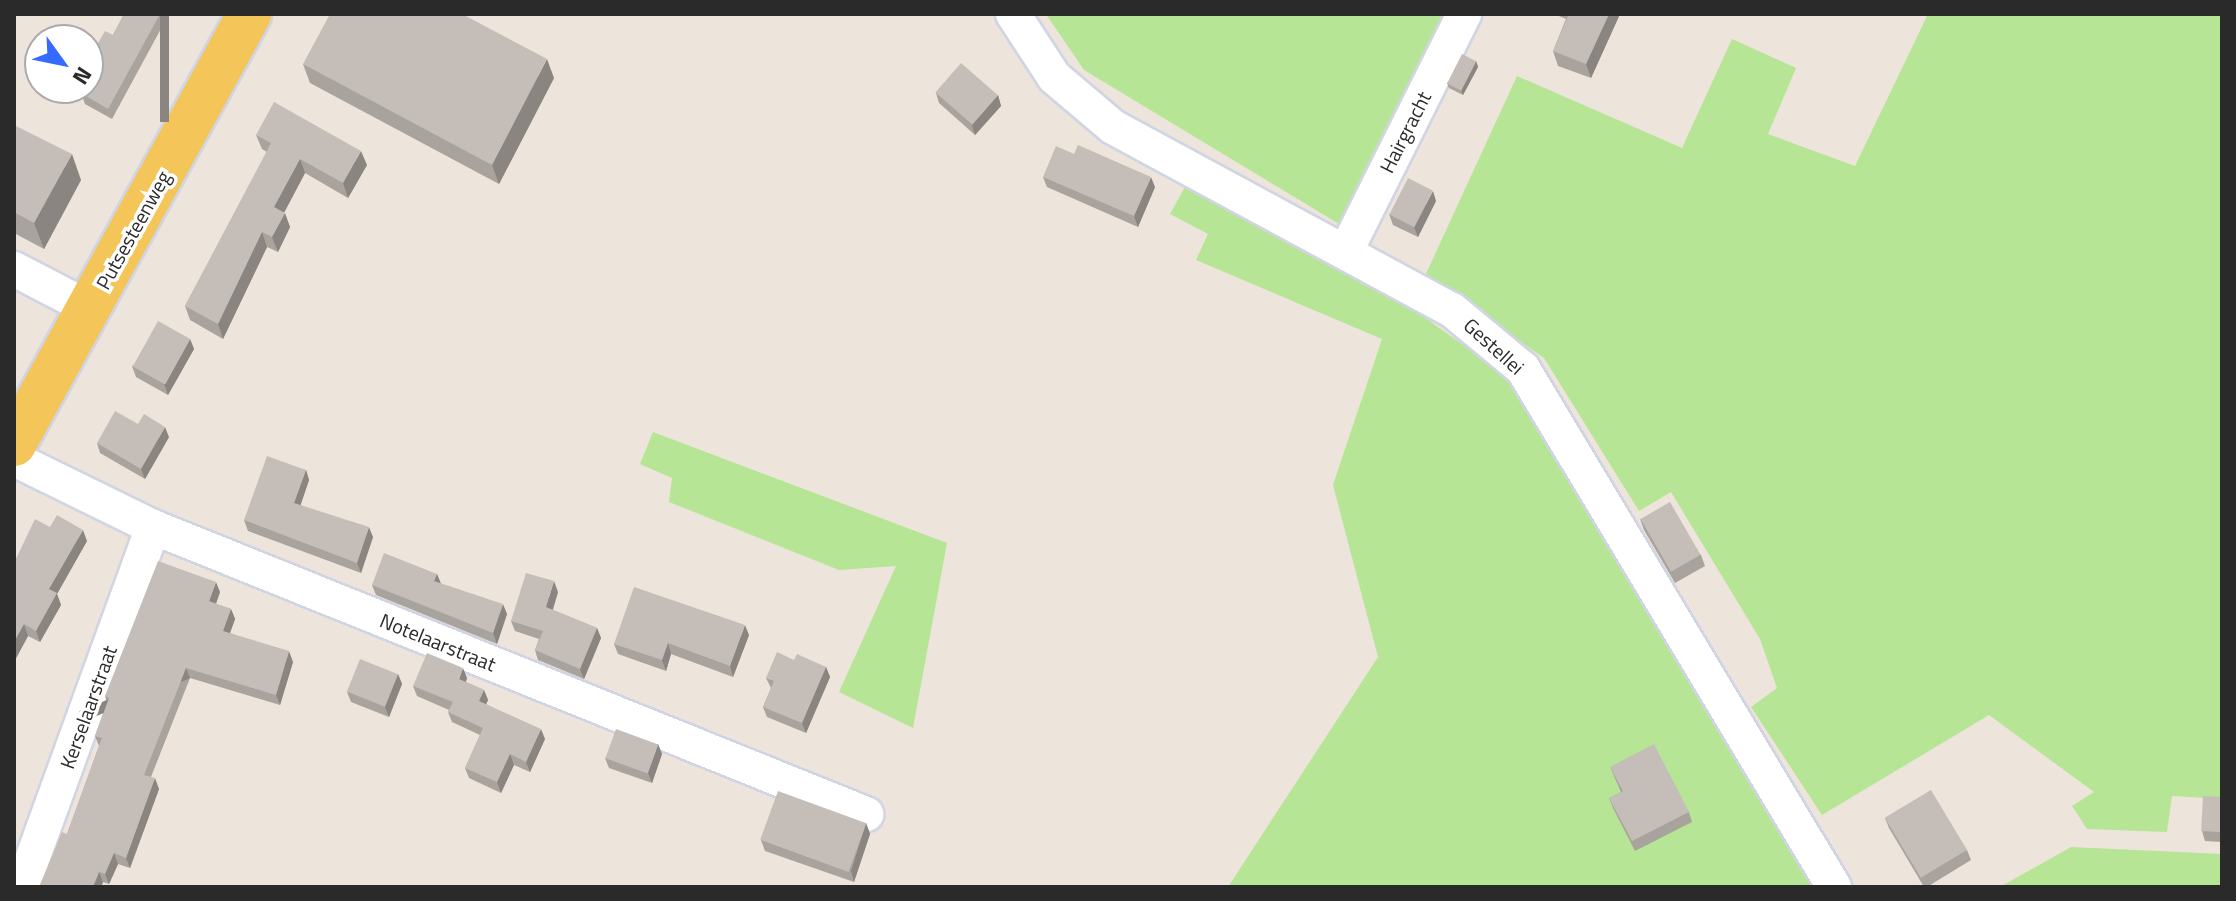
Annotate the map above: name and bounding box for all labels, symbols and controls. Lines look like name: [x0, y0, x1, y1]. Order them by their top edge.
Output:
north arrow: [24, 24, 104, 104]
text: N: [64, 60, 101, 92]
street label: Hairgracht: [1374, 87, 1436, 177]
street label: Putsesteenweg: [91, 167, 175, 293]
street label: Gestellei: [1459, 313, 1529, 379]
street label: Notelaarstraat: [377, 608, 499, 676]
street label: Kerselaarstraat: [55, 642, 121, 772]

